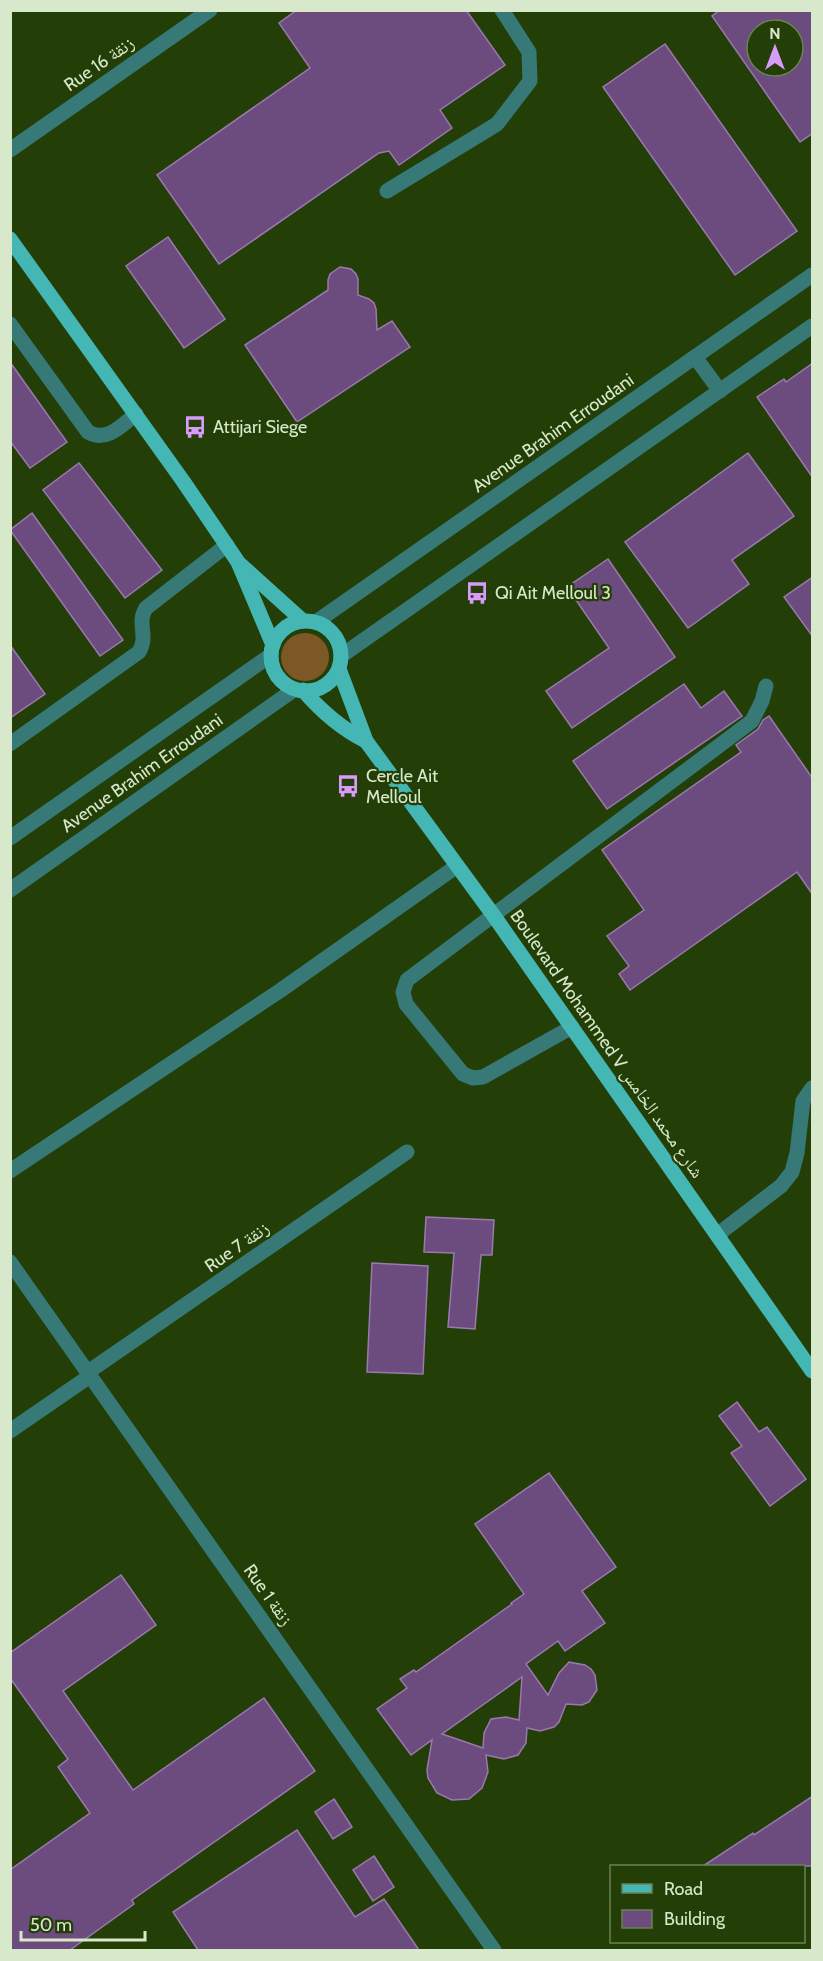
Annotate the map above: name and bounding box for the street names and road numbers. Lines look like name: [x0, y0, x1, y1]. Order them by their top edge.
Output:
street label: Rue 16 زنقة: [60, 32, 138, 96]
street label: Avenue Brahim Erroudani: [468, 369, 638, 497]
street label: Avenue Brahim Erroudani: [57, 709, 227, 837]
street label: Boulevard Mohammed V شارع محمد الخامس: [506, 906, 708, 1182]
street label: Rue 7 زنقة: [201, 1217, 273, 1277]
street label: Rue 1 زنقة: [239, 1560, 297, 1630]

